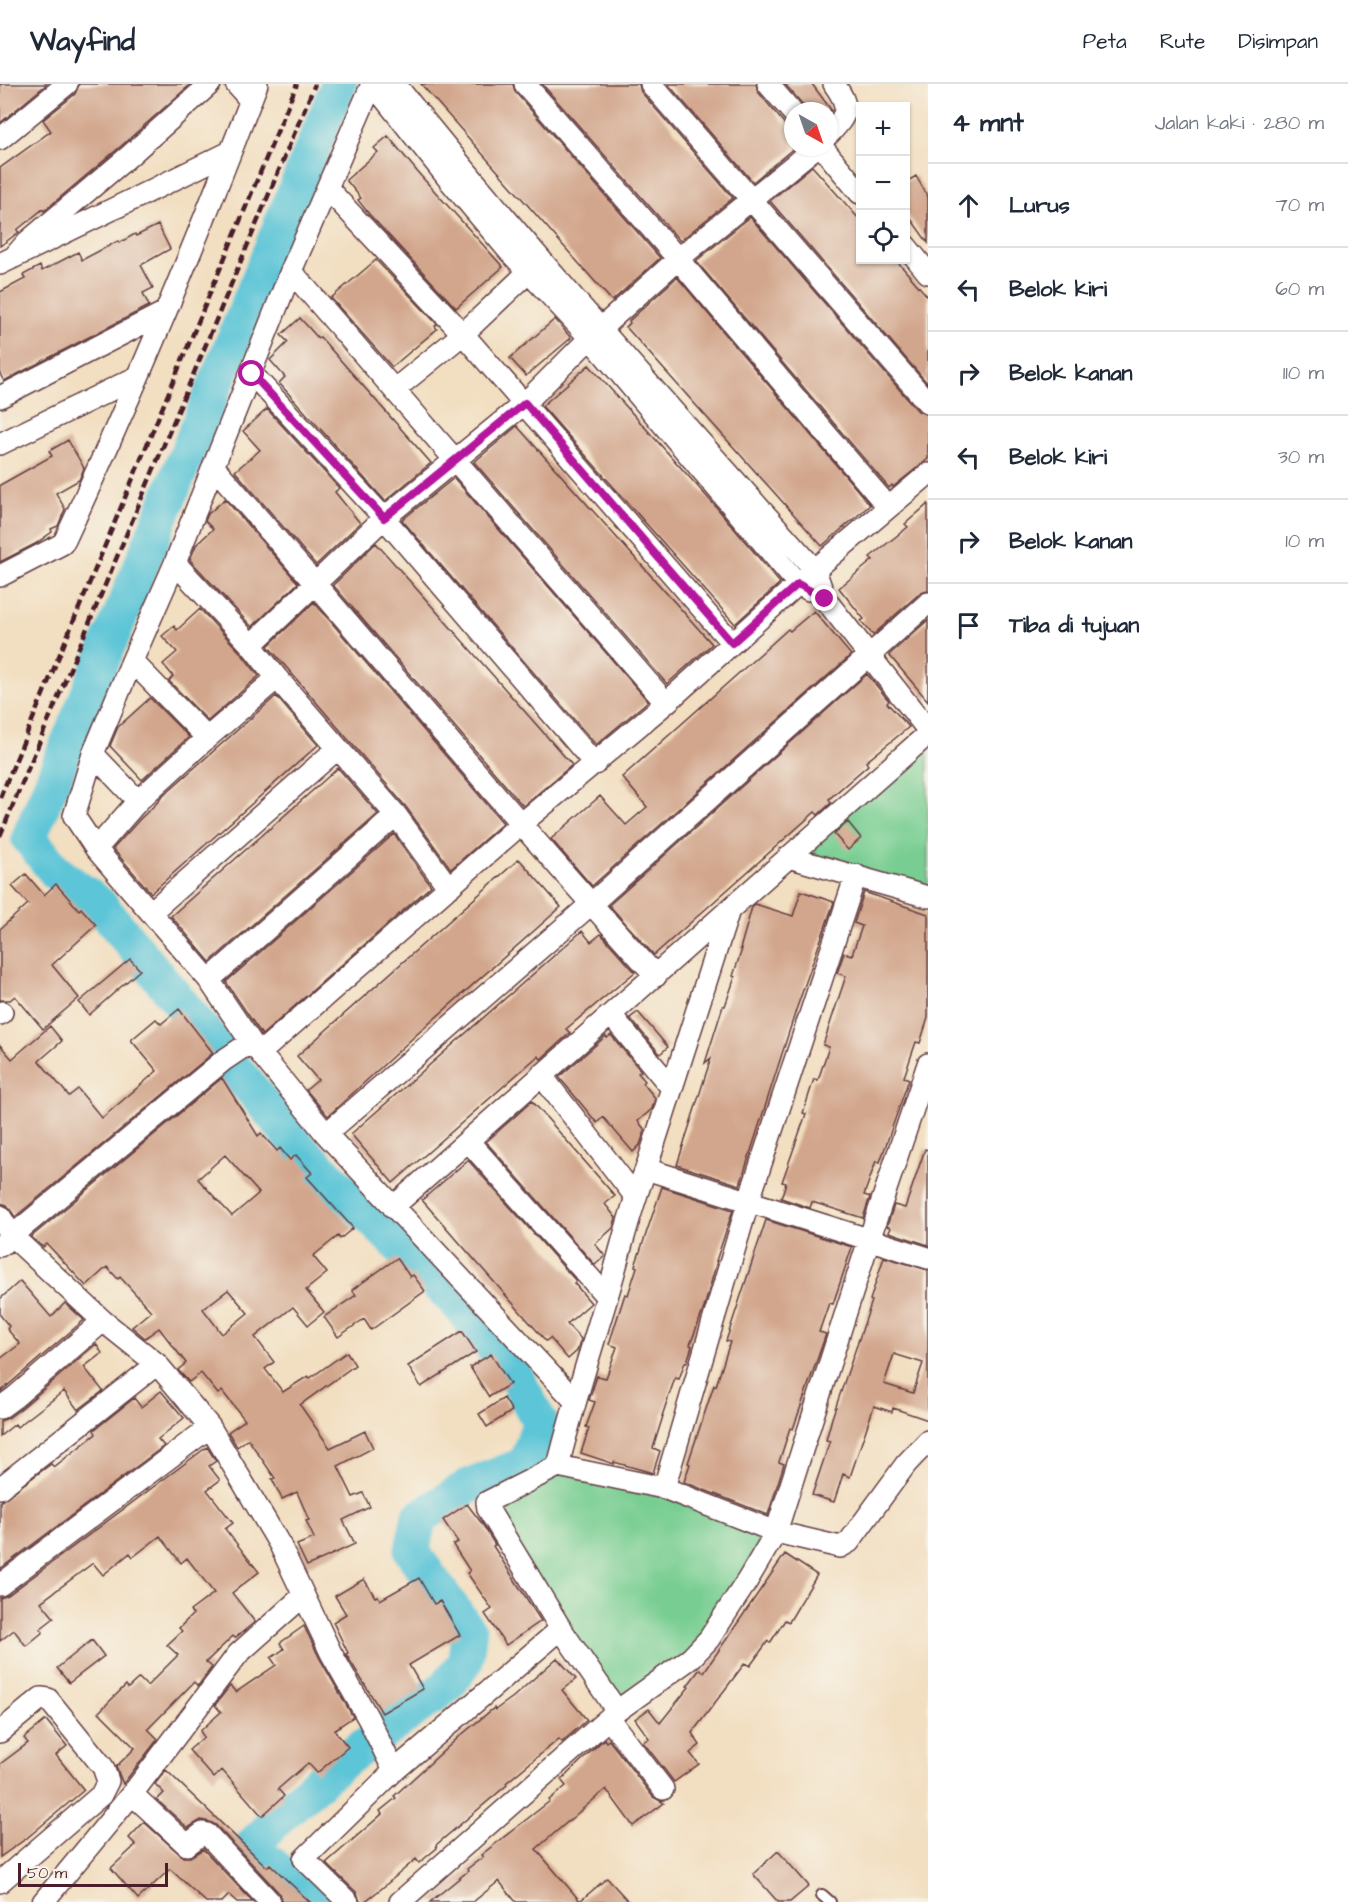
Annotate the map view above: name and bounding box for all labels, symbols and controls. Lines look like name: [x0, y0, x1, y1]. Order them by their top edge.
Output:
text: Wayfind: [30, 22, 135, 61]
text: Peta: [1083, 27, 1127, 56]
text: Rute: [1160, 27, 1205, 56]
text: Disimpan: [1238, 27, 1318, 56]
north arrow: [784, 102, 838, 156]
map controls: [856, 102, 910, 264]
button: +: [856, 102, 910, 156]
text: 4 mnt: [952, 105, 1024, 141]
text: Jalan kaki · 280 m: [1155, 109, 1324, 137]
button: −: [856, 156, 910, 210]
icon: ahead: [952, 189, 985, 222]
text: Lurus: [1009, 190, 1070, 221]
text: 70 m: [1276, 191, 1324, 219]
button: locate: [856, 210, 910, 264]
icon: left: [952, 273, 985, 306]
text: Belok kiri: [1009, 274, 1107, 305]
text: 60 m: [1275, 275, 1324, 303]
icon: right: [952, 357, 985, 390]
text: Belok kanan: [1009, 358, 1133, 389]
text: 110 m: [1283, 359, 1324, 387]
route start: [238, 360, 264, 386]
icon: left: [952, 441, 985, 474]
text: Belok kiri: [1009, 442, 1107, 473]
text: 30 m: [1278, 443, 1324, 471]
icon: right: [952, 525, 985, 558]
text: Belok kanan: [1009, 526, 1133, 557]
text: 10 m: [1285, 527, 1324, 555]
route end: [811, 585, 837, 611]
icon: arrive: [952, 609, 985, 642]
text: Tiba di tujuan: [1009, 610, 1139, 641]
scale bar: [18, 1860, 168, 1888]
text: 50 m: [27, 1862, 67, 1884]

